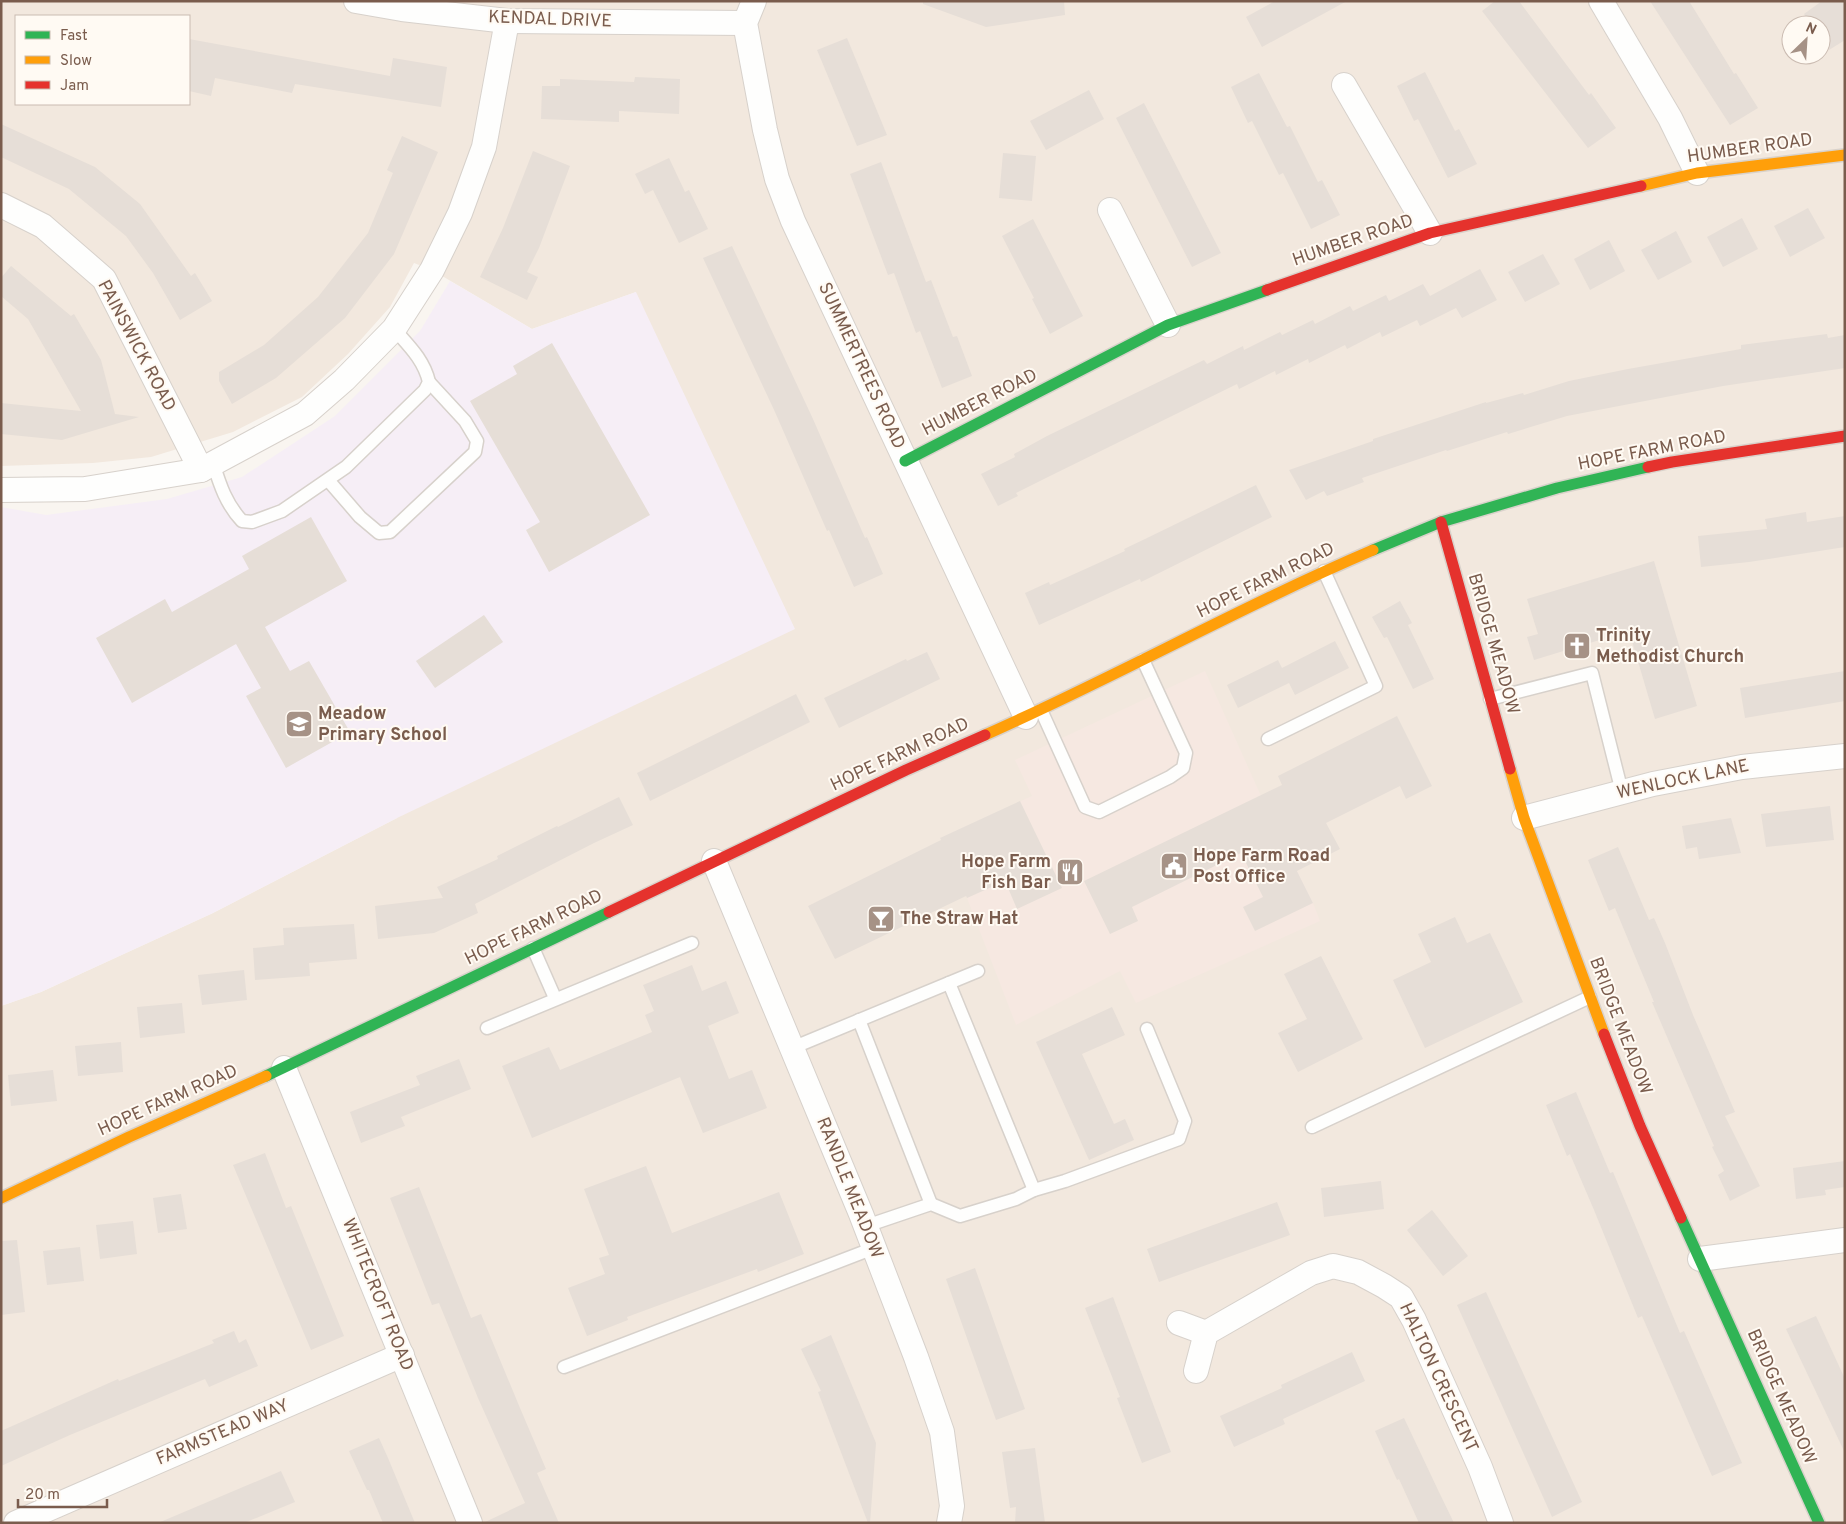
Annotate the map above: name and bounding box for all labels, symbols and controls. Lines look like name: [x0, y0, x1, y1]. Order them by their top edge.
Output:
street label: KENDAL DRIVE: [488, 6, 612, 34]
legend: [15, 15, 190, 105]
north arrow: [1781, 15, 1831, 65]
text: N: [1803, 20, 1819, 39]
text: Fast: [60, 27, 88, 46]
text: Slow: [60, 52, 92, 71]
text: Jam: [60, 77, 89, 96]
street label: HUMBER ROAD: [1686, 129, 1814, 169]
street label: HUMBER ROAD: [1289, 210, 1417, 272]
street label: PAINSWICK ROAD: [92, 276, 180, 416]
street label: SUMMERTREES ROAD: [812, 279, 910, 453]
street label: HUMBER ROAD: [918, 364, 1042, 442]
street label: HOPE FARM ROAD: [1576, 425, 1728, 477]
street label: HOPE FARM ROAD: [1193, 538, 1339, 624]
street label: BRIDGE MEADOW: [1462, 571, 1524, 717]
place label: Trinity Methodist Church: [1596, 625, 1744, 669]
church icon: Trinity Methodist Church: [1562, 631, 1592, 661]
place label: Meadow Primary School: [318, 703, 447, 747]
school or university icon: Meadow Primary School: [284, 709, 314, 739]
street label: HOPE FARM ROAD: [827, 713, 973, 797]
street label: WENLOCK LANE: [1615, 755, 1751, 805]
place label: Hope Farm Road Post Office: [1193, 845, 1330, 889]
place label: Hope Farm Fish Bar: [961, 851, 1051, 895]
public building icon: Hope Farm Road Post Office: [1159, 851, 1189, 881]
restaurant icon: Hope Farm Fish Bar: [1055, 857, 1085, 887]
street label: HOPE FARM ROAD: [461, 885, 607, 971]
bar icon: The Straw Hat: [866, 904, 896, 934]
place label: The Straw Hat: [900, 908, 1018, 931]
street label: BRIDGE MEADOW: [1583, 954, 1657, 1098]
street label: HOPE FARM ROAD: [95, 1060, 241, 1142]
street label: RANDLE MEADOW: [810, 1114, 888, 1262]
street label: WHITECROFT ROAD: [336, 1215, 418, 1375]
street label: HALTON CRESCENT: [1393, 1299, 1483, 1457]
street label: BRIDGE MEADOW: [1741, 1326, 1821, 1468]
street label: FARMSTEAD WAY: [153, 1395, 293, 1471]
scale bar: [18, 1476, 106, 1508]
text: 20 m: [25, 1486, 60, 1505]

